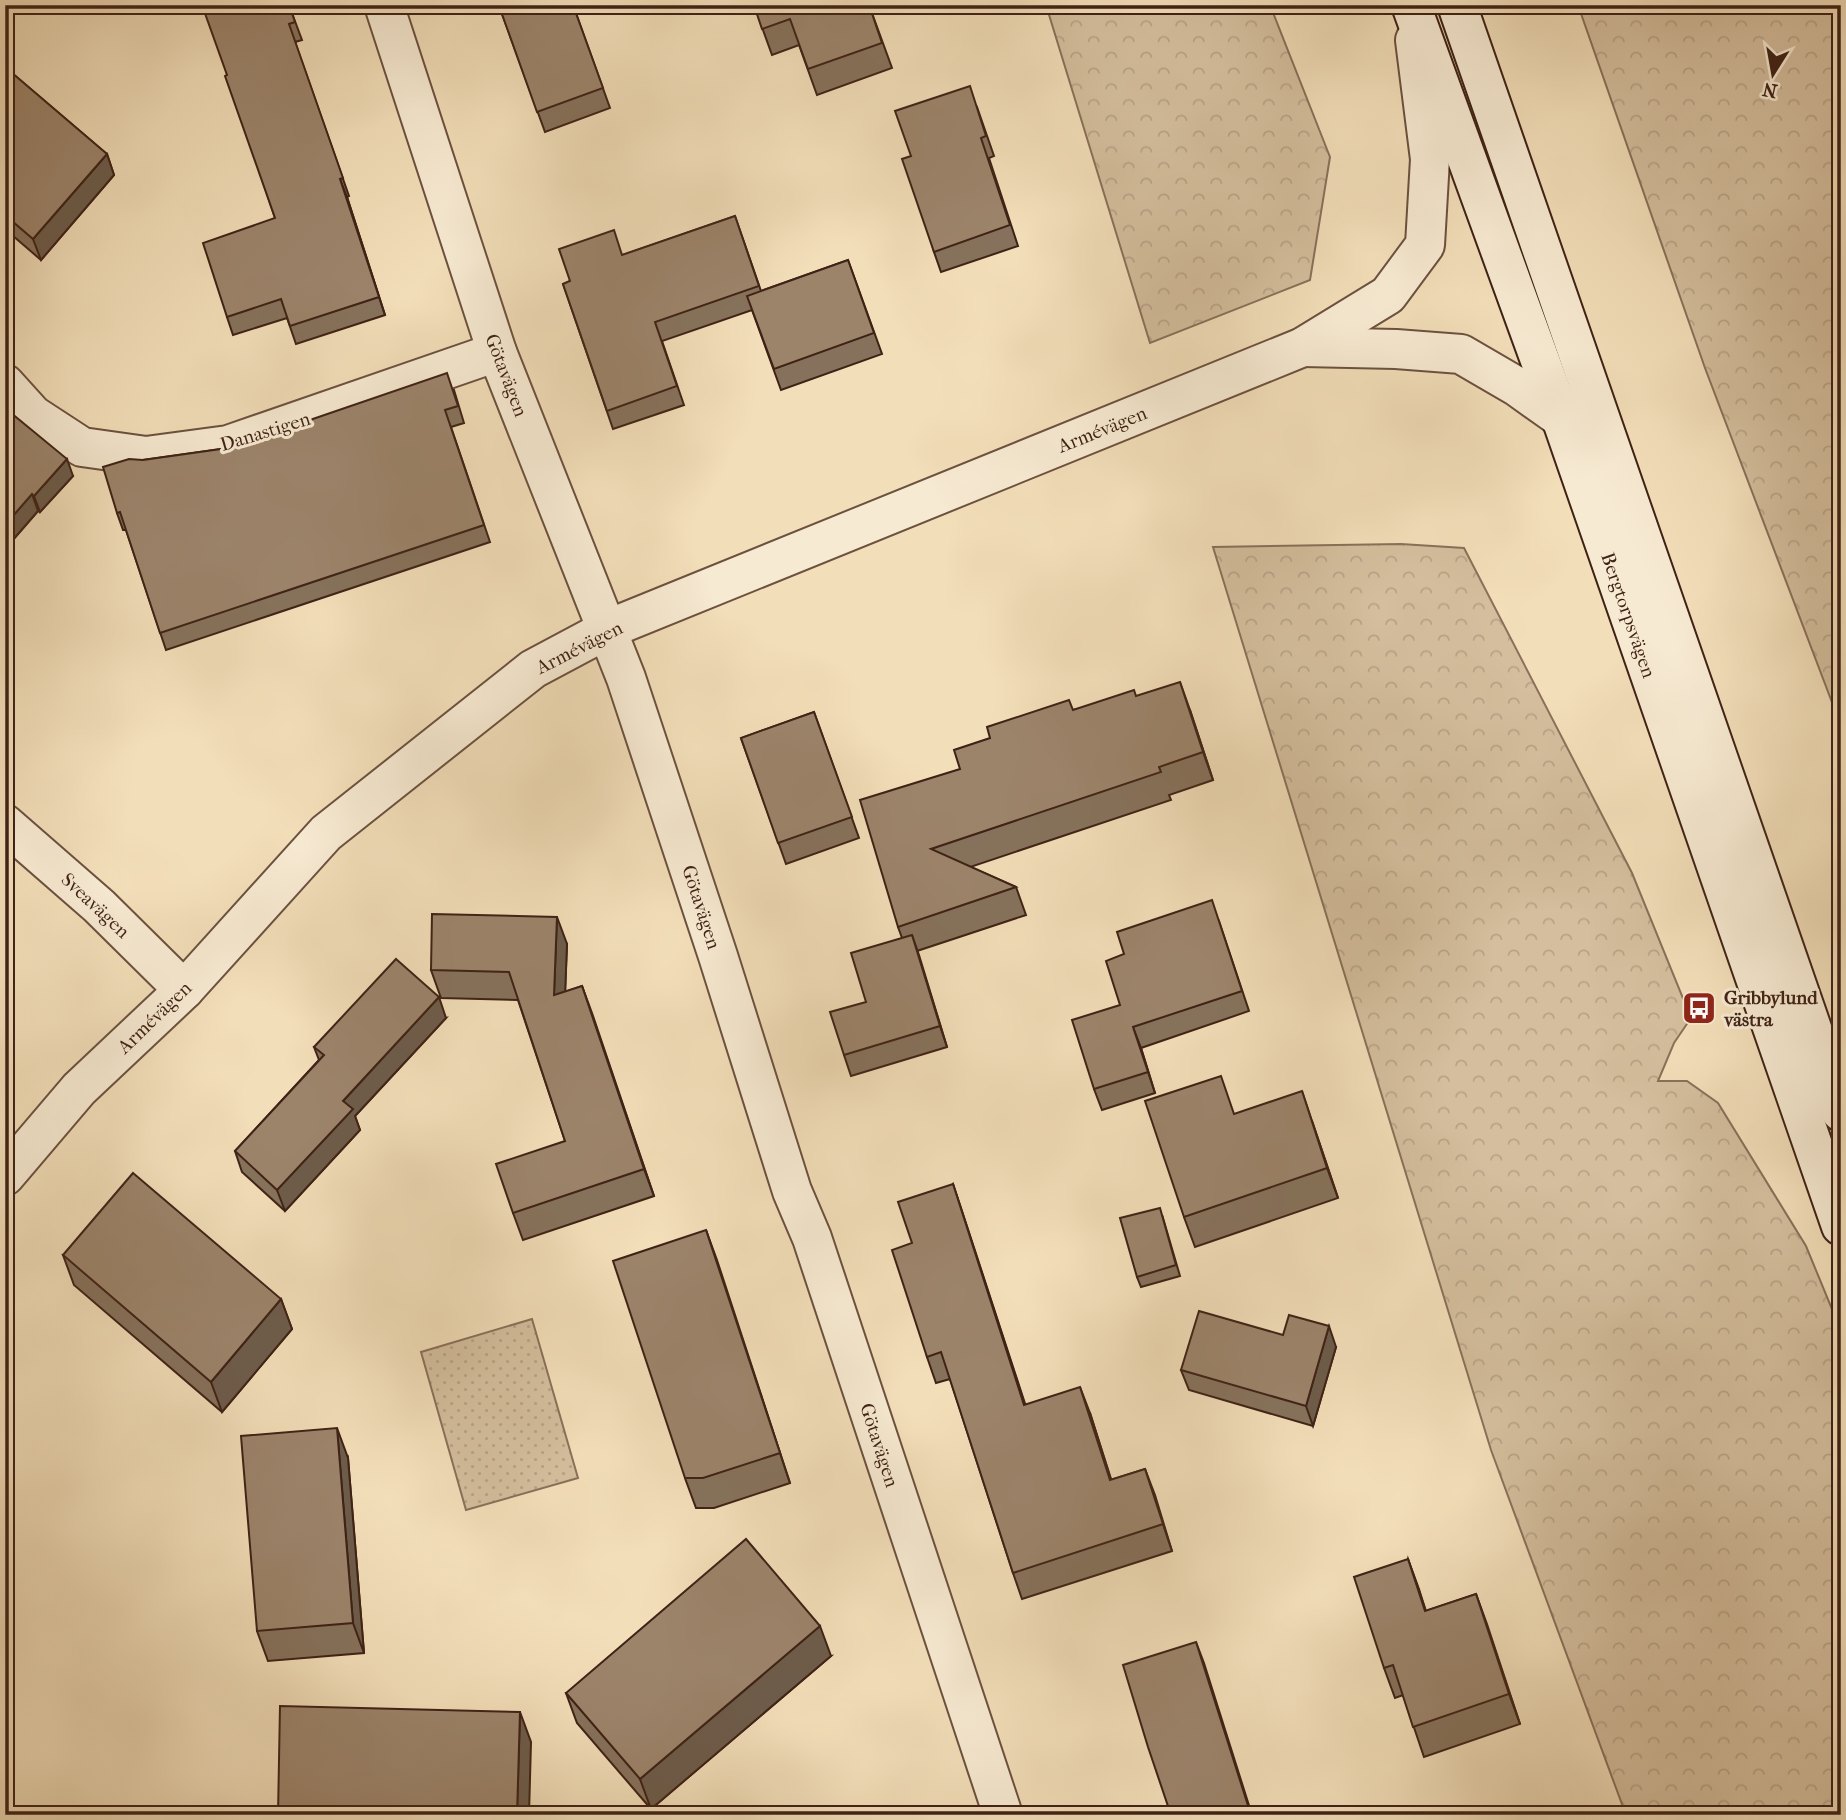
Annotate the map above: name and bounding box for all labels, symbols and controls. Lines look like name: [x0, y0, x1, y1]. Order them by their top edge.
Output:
north arrow: [1738, 38, 1808, 108]
text: N: [1760, 77, 1779, 102]
street label: Götavägen: [480, 331, 532, 420]
street label: Armévägen: [1054, 402, 1150, 458]
street label: Danastigen: [218, 408, 313, 456]
street label: Bergtorpsvägen: [1596, 550, 1660, 681]
street label: Armévägen: [532, 617, 626, 679]
street label: Götavägen: [677, 863, 725, 952]
street label: Sveavägen: [57, 869, 134, 943]
street label: Armévägen: [113, 977, 196, 1059]
place label: Gribbylund västra: [1723, 987, 1818, 1031]
bus stop icon: Gribbylund västra: [1680, 989, 1718, 1027]
street label: Götavägen: [855, 1401, 903, 1490]

